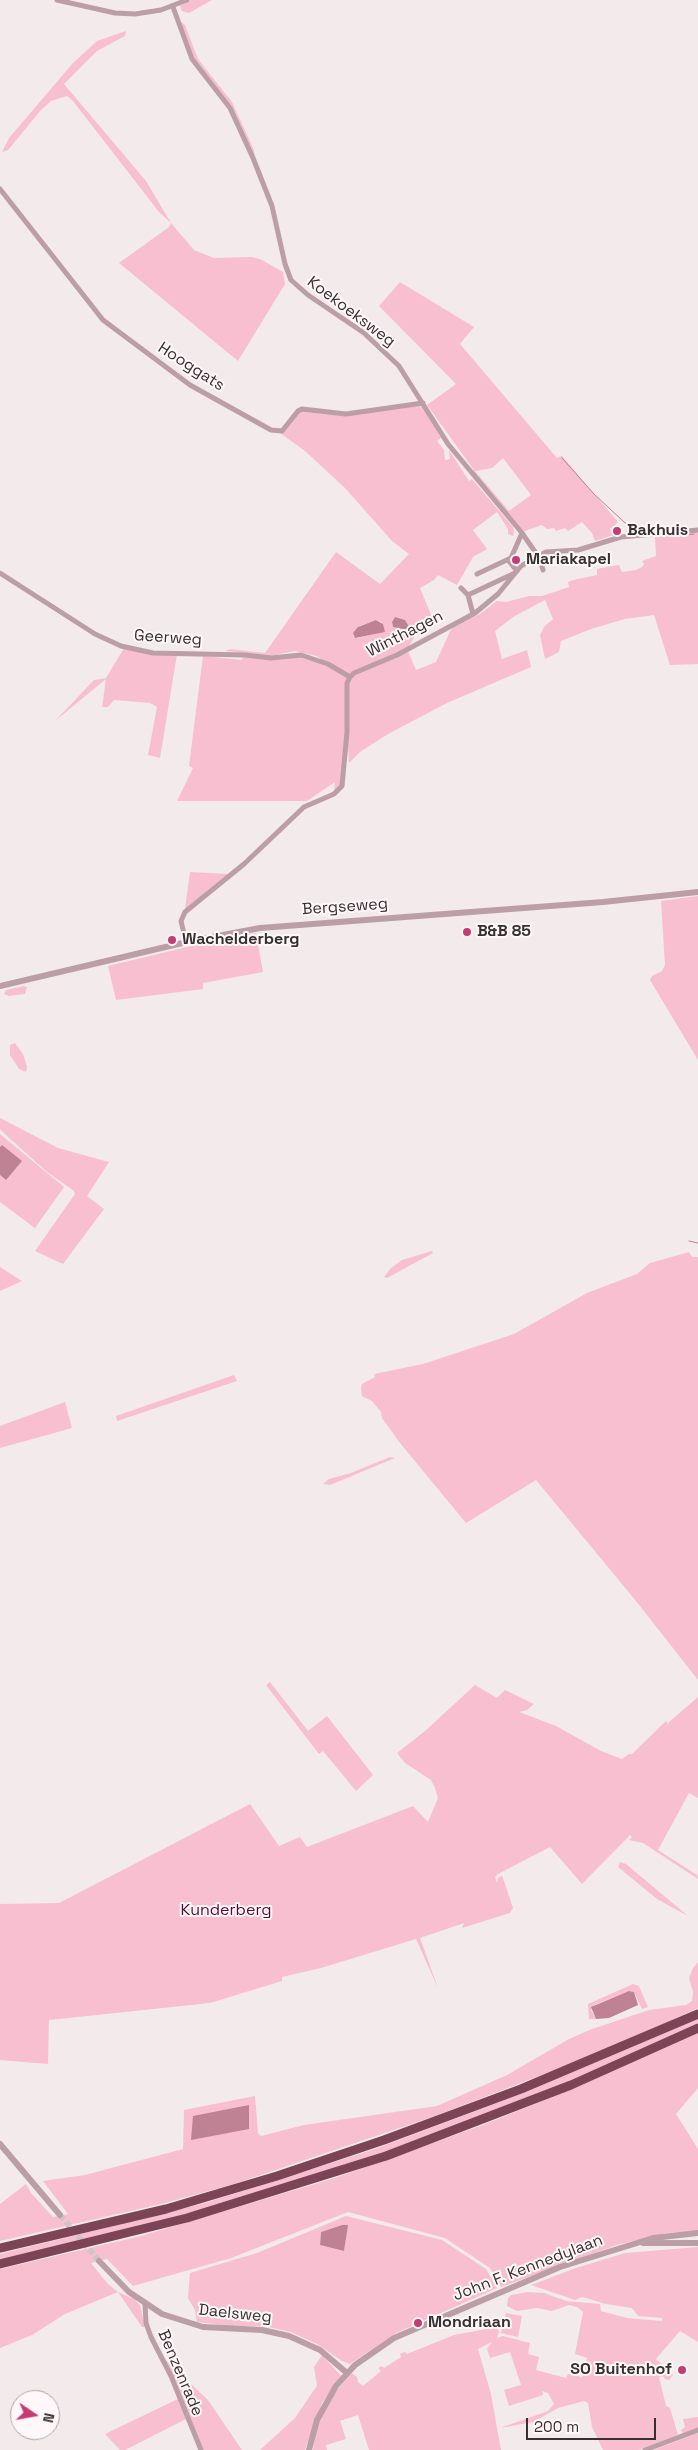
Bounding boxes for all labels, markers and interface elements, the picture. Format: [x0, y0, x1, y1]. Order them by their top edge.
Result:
street label: Koekoeksweg [303, 273, 399, 351]
street label: Hooggats [154, 338, 228, 396]
place label: Bakhuis [627, 521, 688, 541]
marker: Bakhuis [611, 525, 623, 537]
place label: Mariakapel [526, 550, 611, 570]
marker: Mariakapel [510, 554, 522, 566]
street label: Winthagen [364, 607, 446, 661]
street label: Geerweg [133, 626, 203, 650]
street label: Bergseweg [301, 894, 389, 920]
place label: B&B 85 [477, 922, 531, 942]
marker: B&B 85 [461, 926, 473, 938]
place label: Wachelderberg [182, 930, 300, 950]
marker: Wachelderberg [166, 934, 178, 946]
park label: Kunderberg [181, 1901, 271, 1921]
street label: John F. Kennedylaan [451, 2231, 605, 2305]
street label: Daelsweg [197, 2301, 273, 2327]
place label: Mondriaan [428, 2313, 511, 2333]
marker: Mondriaan [412, 2317, 424, 2329]
street label: Benzenrade [153, 2327, 207, 2419]
place label: SO Buitenhof [570, 2360, 672, 2380]
marker: SO Buitenhof [676, 2364, 688, 2376]
north arrow [10, 2390, 60, 2440]
scale bar [528, 2408, 658, 2440]
text: N [39, 2411, 58, 2424]
text: 200 m [534, 2417, 579, 2436]

